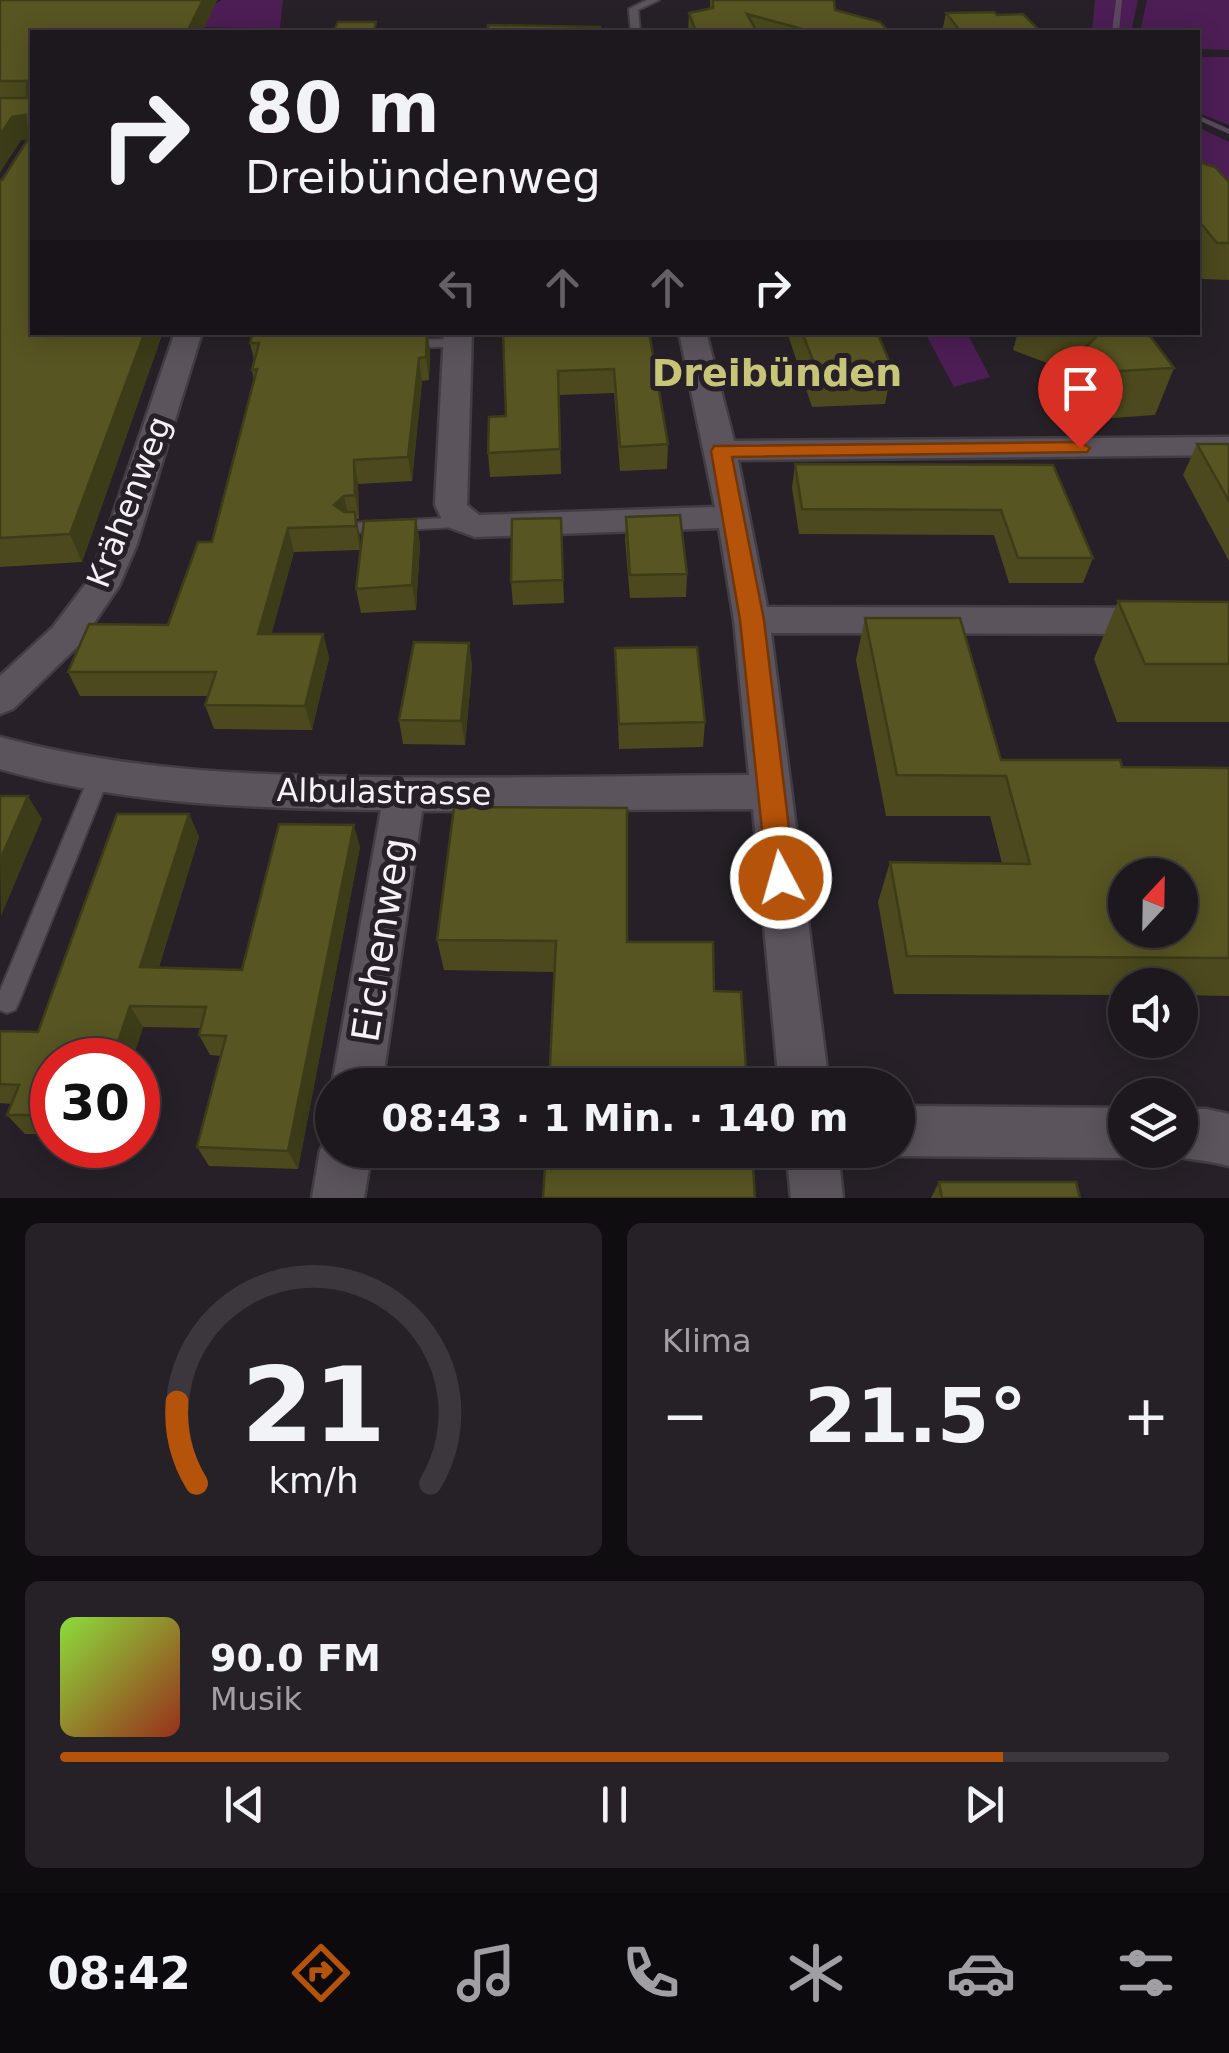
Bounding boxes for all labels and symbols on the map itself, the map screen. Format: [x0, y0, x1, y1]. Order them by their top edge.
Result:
pin [1038, 346, 1123, 449]
district label: Dreibünden [652, 351, 902, 395]
street label: Krähenweg [79, 411, 179, 593]
street label: Albulastrasse [276, 771, 492, 813]
position arrow [729, 826, 833, 930]
street label: Eichenweg [343, 835, 419, 1045]
north arrow [1108, 858, 1198, 948]
speed limit sign: 30 [30, 1038, 160, 1168]

